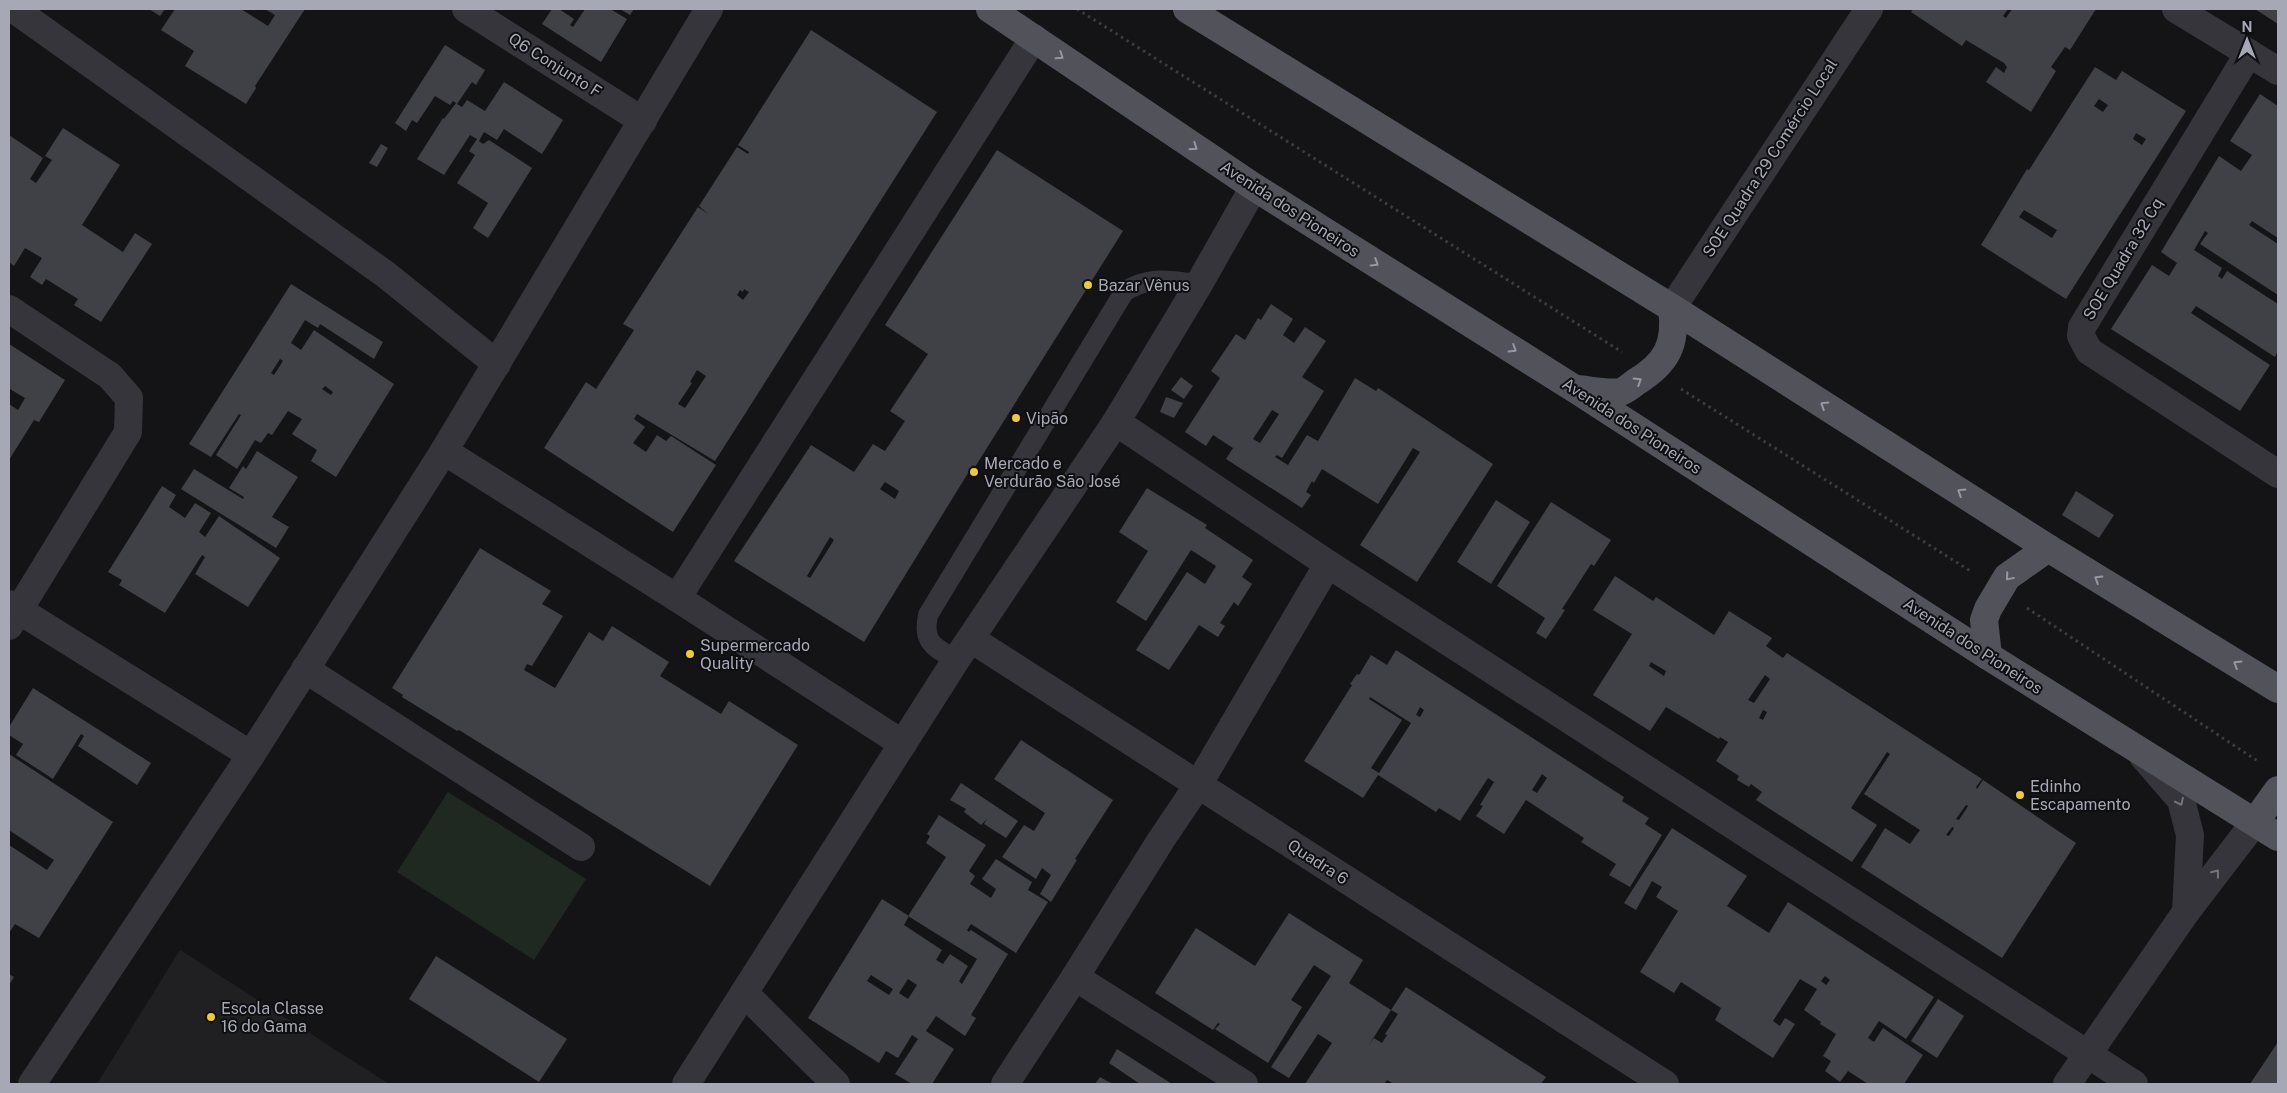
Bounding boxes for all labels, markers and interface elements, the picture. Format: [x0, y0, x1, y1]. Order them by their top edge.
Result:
north arrow [2222, 15, 2272, 65]
text: N [2242, 19, 2252, 35]
street label: Q6 Conjunto F [505, 29, 605, 101]
one-way arrow [1054, 50, 1064, 59]
street label: SOE Quadra 29 Comércio Local [1699, 55, 1841, 261]
one-way arrow [1189, 141, 1198, 150]
street label: Avenida dos Pioneiros [1217, 157, 1363, 261]
street label: SOE Quadra 32 Cq [2079, 195, 2167, 323]
one-way arrow [1370, 257, 1379, 266]
place label: Bazar Vênus [1098, 276, 1190, 295]
marker: Bazar Vênus [1082, 279, 1094, 291]
one-way arrow [1507, 343, 1516, 353]
street label: Avenida dos Pioneiros [1559, 374, 1705, 478]
one-way arrow [1633, 377, 1642, 387]
one-way arrow [1820, 402, 1829, 411]
place label: Vipão [1026, 409, 1068, 428]
marker: Vipão [1010, 412, 1022, 424]
place label: Mercado e Verdurão São José [984, 454, 1121, 491]
marker: Mercado e Verdurão São José [968, 466, 980, 478]
one-way arrow [1957, 489, 1966, 499]
one-way arrow [2006, 571, 2015, 580]
one-way arrow [2095, 575, 2104, 585]
street label: Avenida dos Pioneiros [1900, 594, 2046, 698]
place label: Supermercado Quality [700, 636, 810, 673]
marker: Supermercado Quality [684, 648, 696, 660]
one-way arrow [2233, 660, 2242, 670]
place label: Edinho Escapamento [2030, 777, 2130, 814]
marker: Edinho Escapamento [2014, 789, 2026, 801]
one-way arrow [2173, 797, 2183, 806]
street label: Quadra 6 [1284, 835, 1352, 889]
one-way arrow [2210, 869, 2219, 879]
place label: Escola Classe 16 do Gama [221, 999, 324, 1036]
marker: Escola Classe 16 do Gama [205, 1011, 217, 1023]

